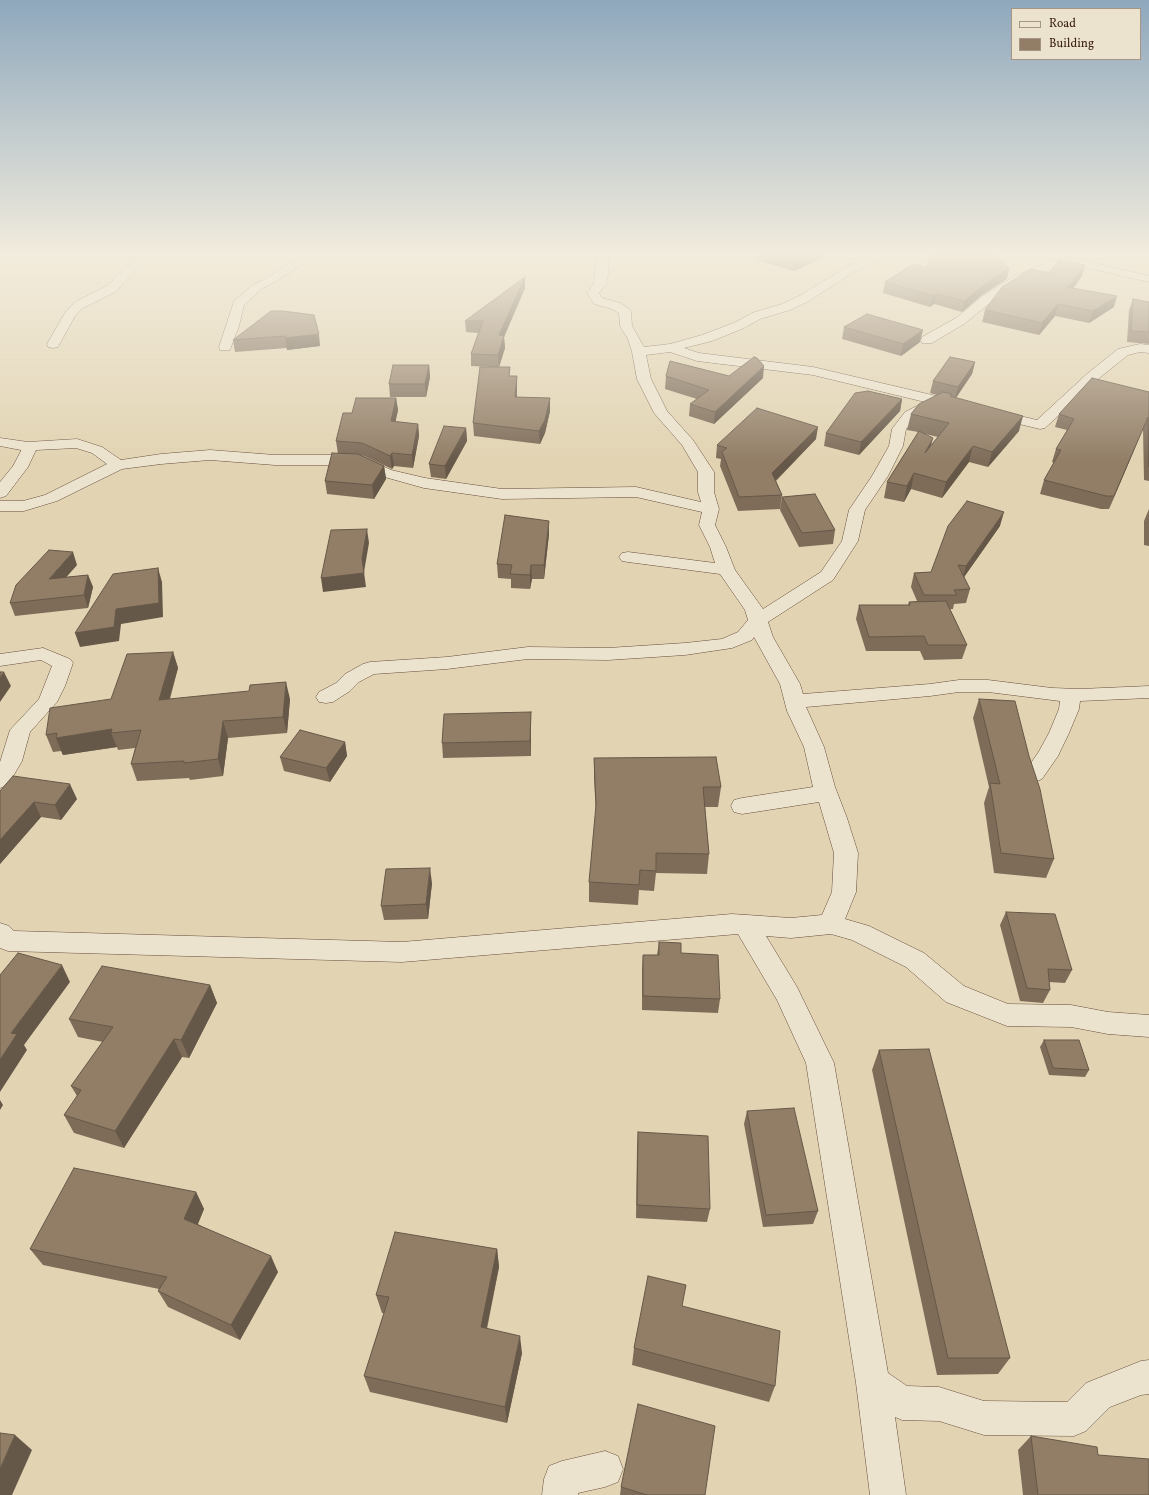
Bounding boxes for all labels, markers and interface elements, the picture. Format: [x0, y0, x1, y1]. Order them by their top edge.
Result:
legend [1011, 8, 1141, 60]
text: Road [1049, 16, 1076, 32]
text: Building [1049, 36, 1094, 52]

